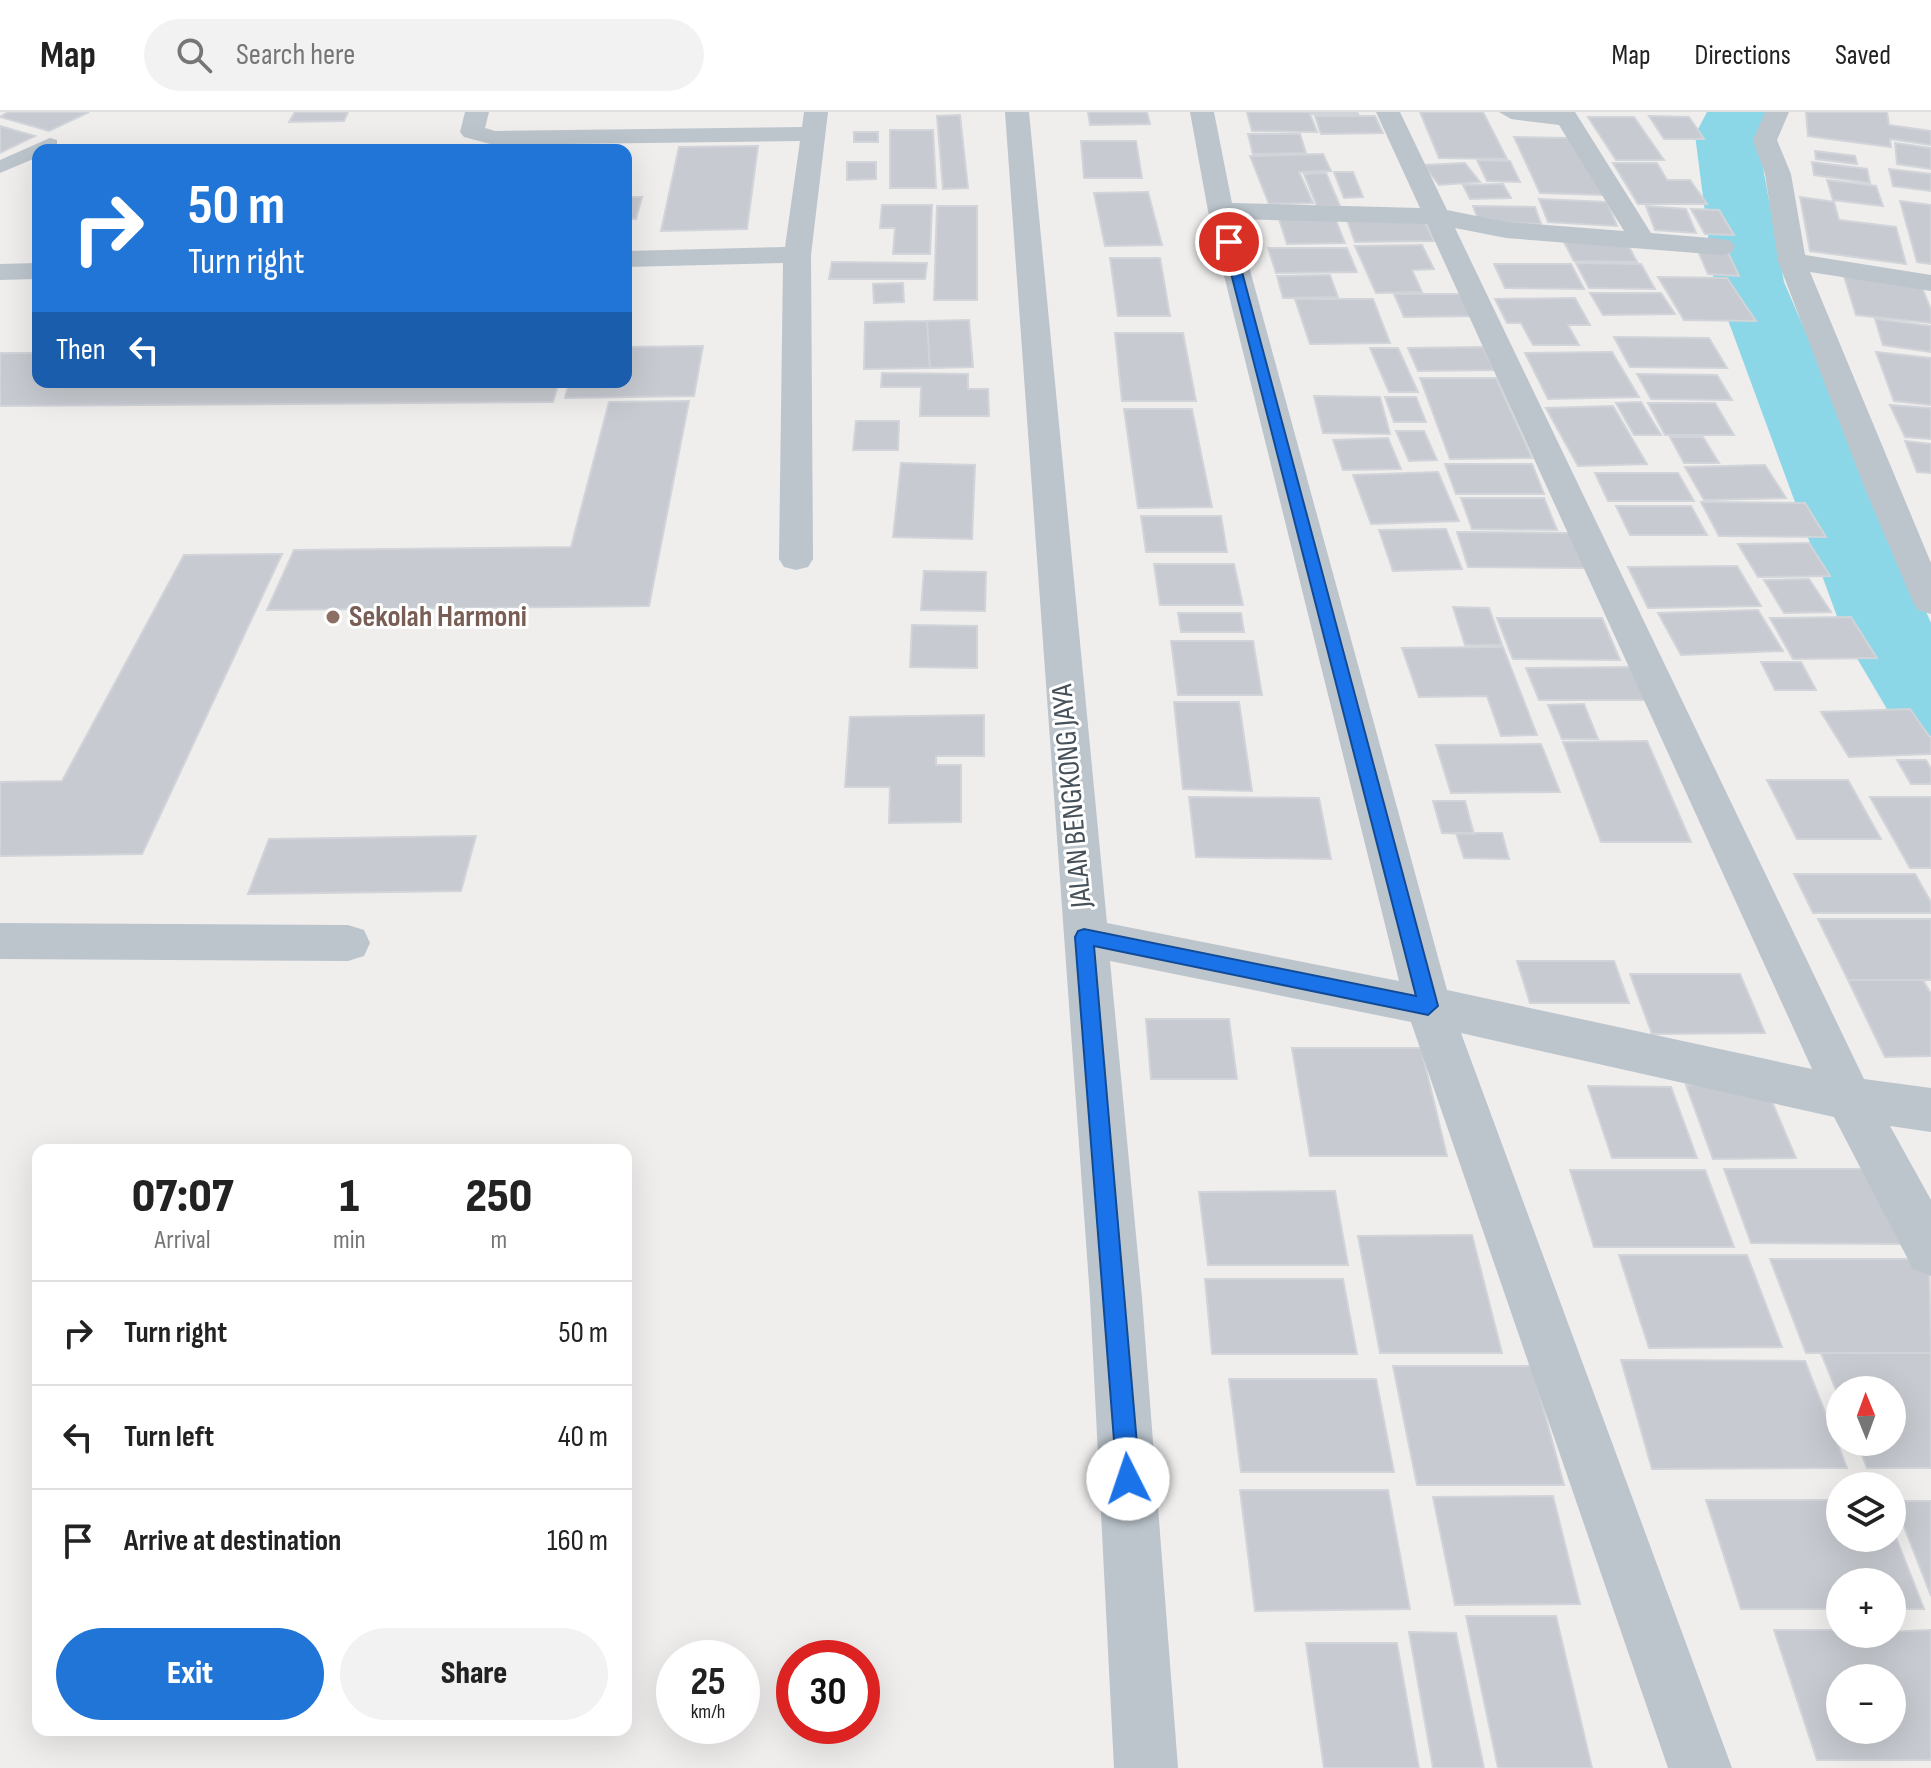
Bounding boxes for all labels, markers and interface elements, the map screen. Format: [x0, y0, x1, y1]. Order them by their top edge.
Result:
search box [144, 19, 704, 91]
text: Map [40, 33, 96, 78]
icon: search [172, 33, 216, 77]
text: Search here [236, 37, 355, 73]
text: Map [1612, 39, 1651, 72]
text: Directions [1695, 39, 1791, 72]
text: Saved [1835, 39, 1891, 72]
text: 50 m [188, 173, 285, 240]
icon: right [56, 176, 160, 280]
pin [1195, 208, 1263, 276]
icon: arrive [1207, 220, 1251, 264]
text: Turn right [188, 241, 305, 284]
icon: left [122, 328, 166, 372]
text: Then [56, 332, 106, 368]
place label: Sekolah Harmoni [349, 599, 527, 635]
marker: Sekolah Harmoni [324, 608, 342, 626]
street label: JALAN BENGKONG JAYA [1044, 683, 1100, 910]
text: 07:07 [132, 1168, 233, 1225]
text: 1 [340, 1168, 359, 1225]
text: 250 [465, 1168, 532, 1225]
text: Arrival [155, 1225, 211, 1256]
text: min [333, 1225, 366, 1256]
text: m [491, 1225, 507, 1256]
icon: right [56, 1311, 100, 1355]
text: Turn right [124, 1315, 227, 1351]
text: 50 m [559, 1315, 608, 1351]
north arrow [1826, 1376, 1906, 1456]
map controls [1826, 1376, 1906, 1744]
icon: left [56, 1415, 100, 1459]
text: Turn left [124, 1419, 214, 1455]
text: 40 m [558, 1419, 608, 1455]
position arrow [1086, 1437, 1170, 1521]
button: layers [1826, 1472, 1906, 1552]
icon: arrive [56, 1519, 100, 1563]
text: Arrive at destination [124, 1523, 341, 1559]
text: 160 m [547, 1523, 608, 1559]
button: + [1826, 1568, 1906, 1648]
button: Exit [56, 1628, 324, 1720]
button: Share [340, 1628, 608, 1720]
speed limit sign: 30 [776, 1640, 880, 1744]
text: 25 [690, 1658, 726, 1706]
button: − [1826, 1664, 1906, 1744]
text: km/h [691, 1700, 725, 1724]

